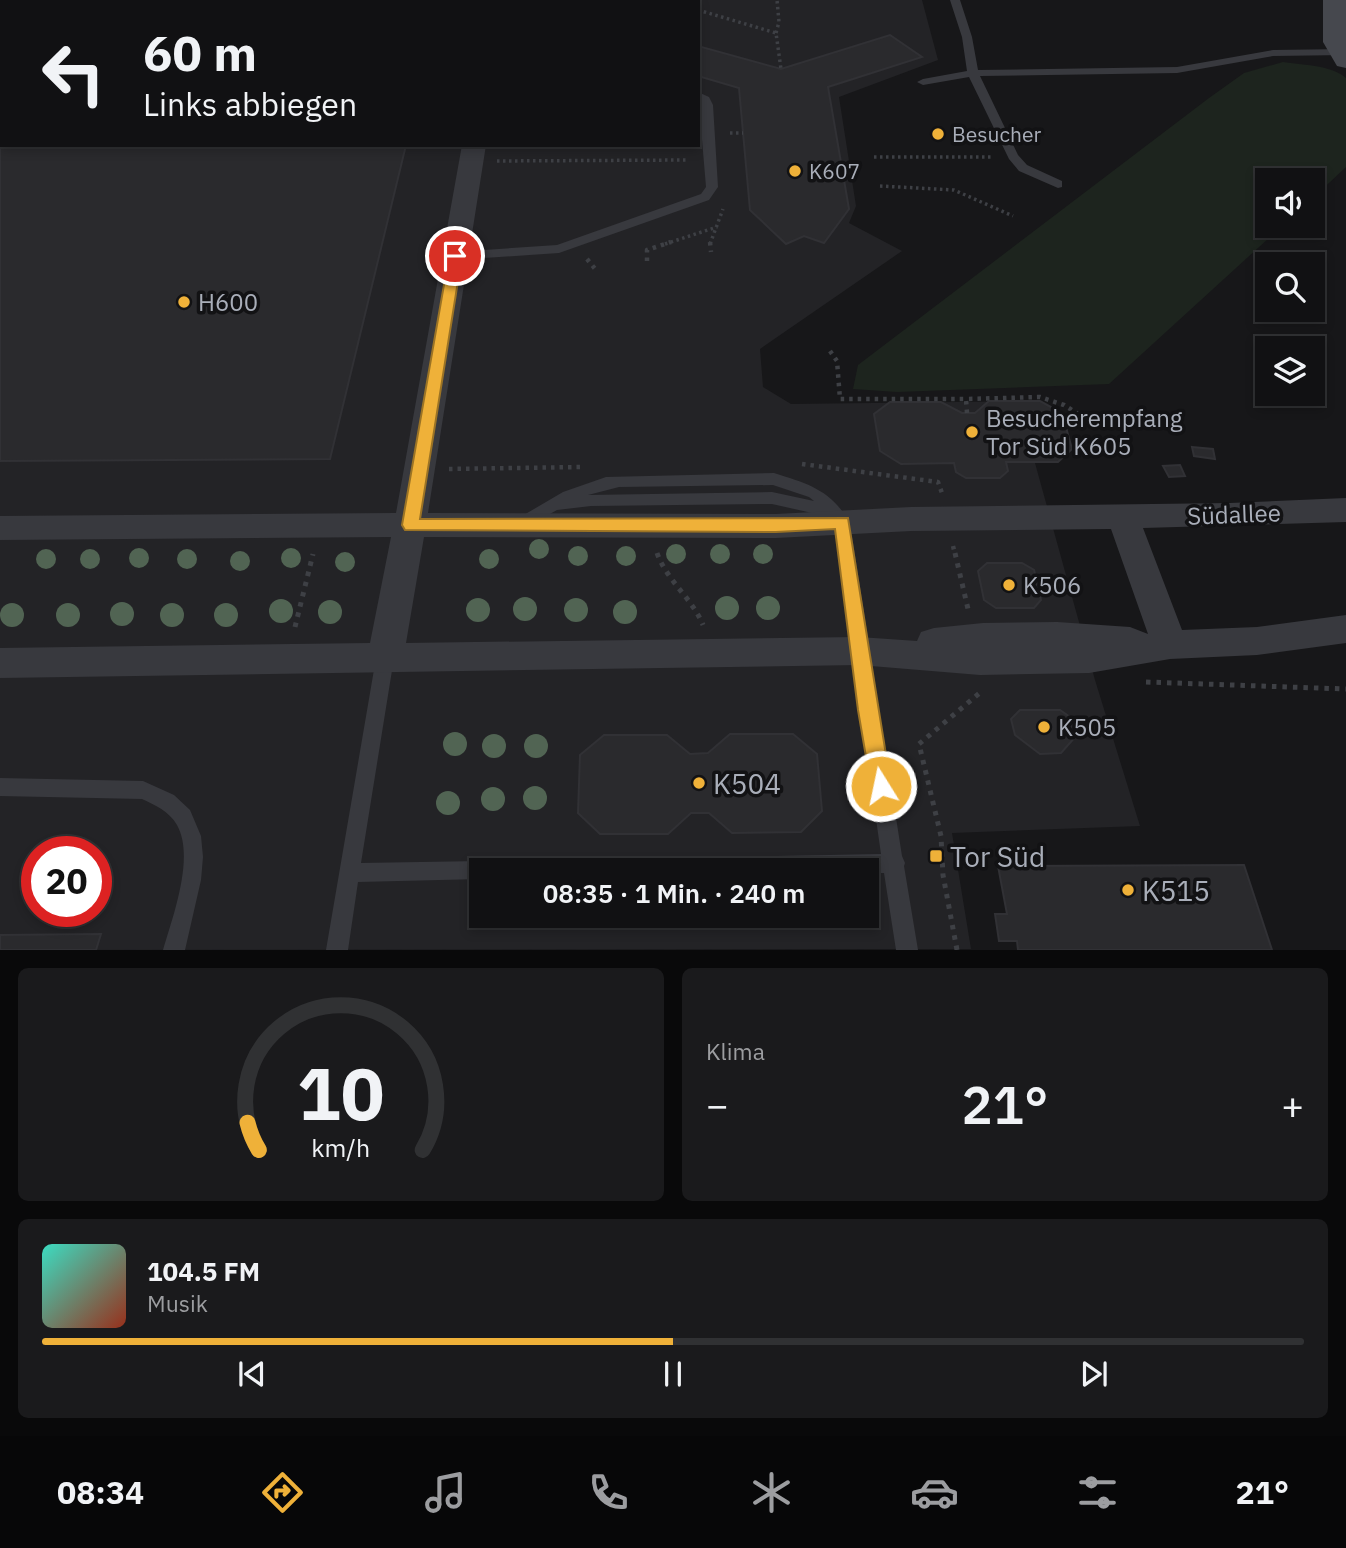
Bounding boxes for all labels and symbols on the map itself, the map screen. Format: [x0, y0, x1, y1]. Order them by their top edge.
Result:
place label: Besucher [952, 120, 1041, 148]
marker: Besucher [930, 126, 946, 142]
place label: K607 [809, 157, 860, 185]
marker: K607 [787, 163, 803, 179]
pin [425, 226, 485, 286]
place label: H600 [198, 286, 258, 318]
marker: H600 [176, 294, 192, 310]
place label: Besucherempfang Tor Süd K605 [986, 402, 1183, 462]
marker: Besucherempfang Tor Süd K605 [964, 424, 980, 440]
street label: Südallee [1187, 496, 1281, 532]
place label: K506 [1023, 569, 1081, 601]
marker: K506 [1001, 577, 1017, 593]
place label: K505 [1058, 711, 1116, 743]
marker: K505 [1036, 719, 1052, 735]
position arrow [844, 749, 918, 823]
place label: K504 [713, 765, 781, 802]
marker: K504 [691, 775, 707, 791]
speed limit sign: 20 [21, 836, 112, 927]
place label: Tor Süd [950, 838, 1045, 875]
marker: Tor Süd [928, 848, 944, 864]
place label: K515 [1142, 872, 1210, 909]
marker: K515 [1120, 882, 1136, 898]

